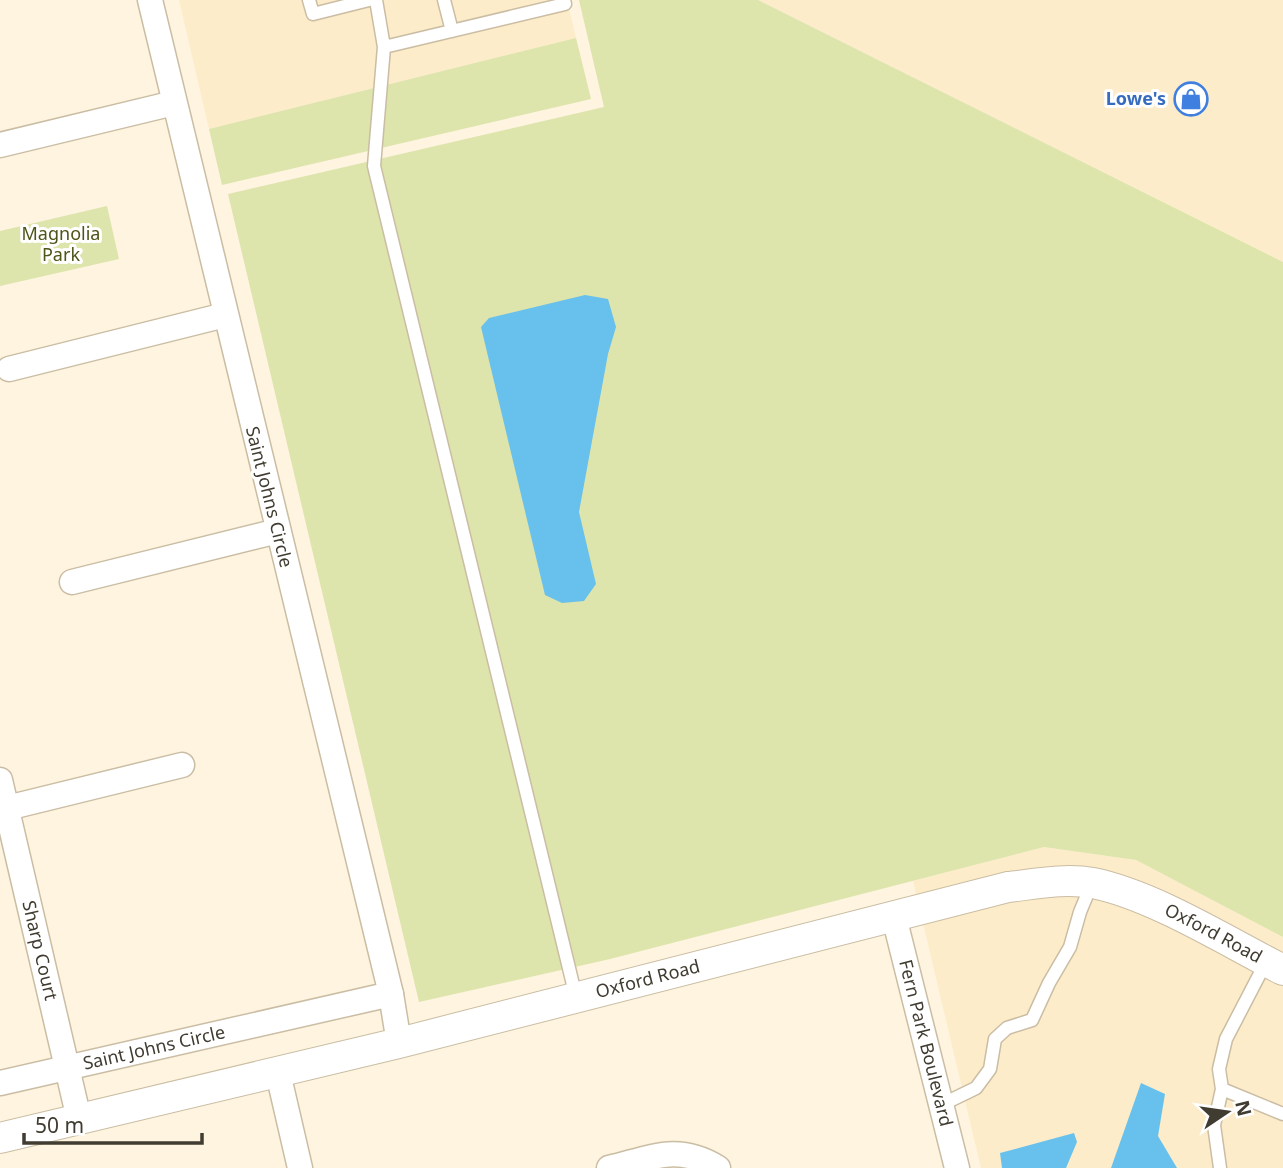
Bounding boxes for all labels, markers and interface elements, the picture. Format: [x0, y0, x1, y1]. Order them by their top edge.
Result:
shop icon: Lowe's [1172, 80, 1210, 118]
place label: Lowe's [1106, 86, 1166, 110]
park label: Magnolia Park [22, 221, 100, 266]
street label: Saint Johns Circle [241, 424, 299, 570]
street label: Oxford Road [1161, 897, 1267, 968]
street label: Sharp Court [17, 898, 64, 1003]
street label: Oxford Road [593, 953, 702, 1003]
street label: Fern Park Boulevard [894, 957, 959, 1129]
street label: Saint Johns Circle [81, 1019, 227, 1075]
north arrow [1192, 1077, 1262, 1147]
text: N [1229, 1098, 1258, 1119]
scale bar [24, 1102, 203, 1146]
text: 50 m [35, 1111, 84, 1139]

